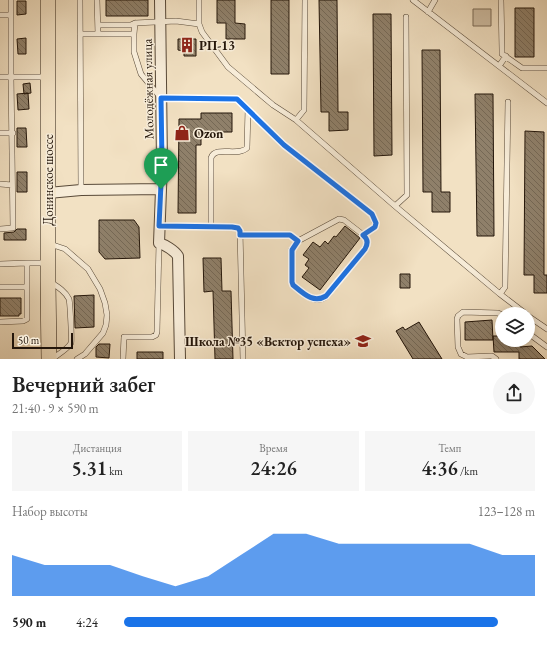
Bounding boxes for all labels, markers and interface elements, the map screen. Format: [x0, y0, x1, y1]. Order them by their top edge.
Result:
building icon: РП-13 [178, 36, 196, 54]
place label: РП-13 [199, 37, 235, 54]
street label: Молодёжная улица [139, 38, 157, 139]
shop icon: Ozon [173, 124, 191, 142]
place label: Ozon [194, 125, 224, 142]
street label: Донинское шоссе [40, 134, 57, 226]
pin [144, 148, 178, 189]
icon: arrive [150, 154, 172, 176]
map controls [495, 307, 535, 347]
button: layers [495, 307, 535, 347]
scale bar [12, 331, 73, 350]
school or university icon: Школа №35 «Вектор успеха» [354, 332, 372, 350]
text: 50 m [18, 333, 39, 347]
place label: Школа №35 «Вектор успеха» [185, 333, 351, 350]
text: Вечерний забег [12, 370, 156, 399]
button: share [493, 372, 535, 414]
text: 21:40 · 9 × 590 m [12, 400, 99, 417]
text: Дистанция [73, 441, 122, 455]
text: Время [259, 441, 288, 455]
text: Темп [438, 441, 461, 455]
text: 5.31 [71, 455, 107, 481]
text: 24:26 [250, 455, 297, 481]
text: 4:36 [422, 455, 458, 481]
text: km [107, 464, 123, 478]
text: /km [458, 464, 478, 478]
text: Набор высоты [12, 503, 88, 520]
text: 123–128 m [478, 503, 535, 520]
text: 590 m [12, 614, 46, 631]
text: 4:24 [76, 614, 98, 631]

